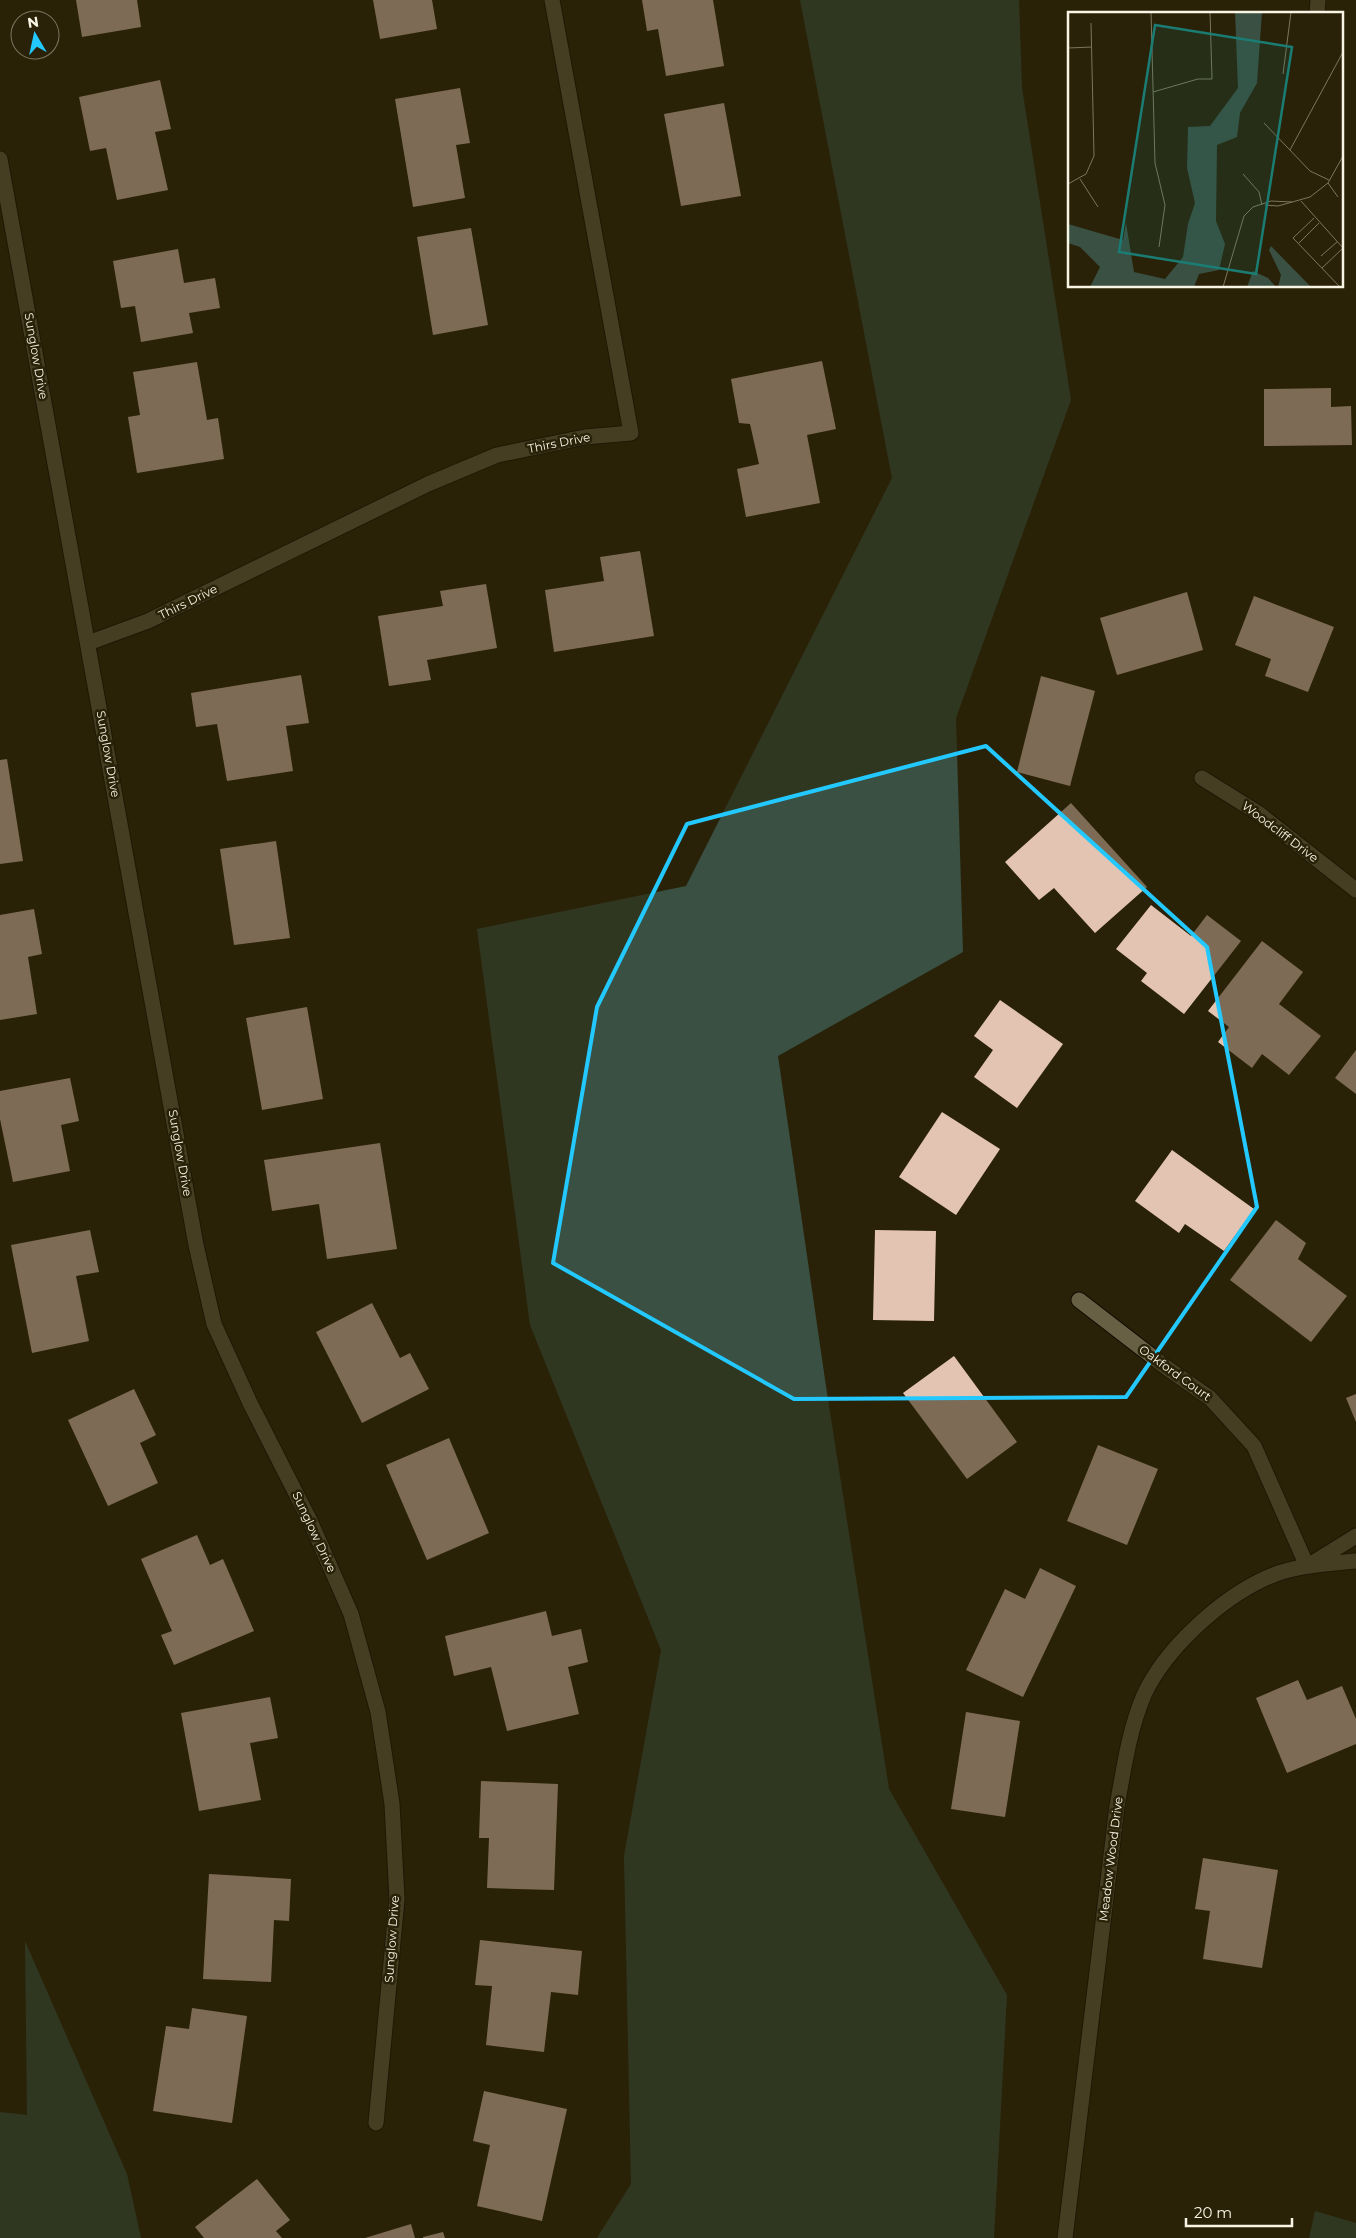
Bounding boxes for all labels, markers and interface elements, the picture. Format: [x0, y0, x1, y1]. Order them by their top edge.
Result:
north arrow [10, 10, 60, 60]
text: N [26, 12, 40, 32]
inset map [1068, 12, 1344, 288]
street label: Sunglow Drive [22, 312, 51, 400]
street label: Thirs Drive [526, 429, 591, 456]
street label: Thirs Drive [156, 581, 220, 622]
street label: Sunglow Drive [94, 710, 123, 798]
street label: Woodcliff Drive [1239, 798, 1321, 865]
street label: Sunglow Drive [166, 1109, 195, 1197]
street label: Oakford Court [1136, 1341, 1214, 1404]
street label: Sunglow Drive [289, 1489, 340, 1575]
street label: Meadow Wood Drive [1095, 1796, 1126, 1922]
street label: Sunglow Drive [381, 1895, 402, 1983]
scale bar [1186, 2196, 1292, 2228]
text: 20 m [1194, 2203, 1232, 2222]

